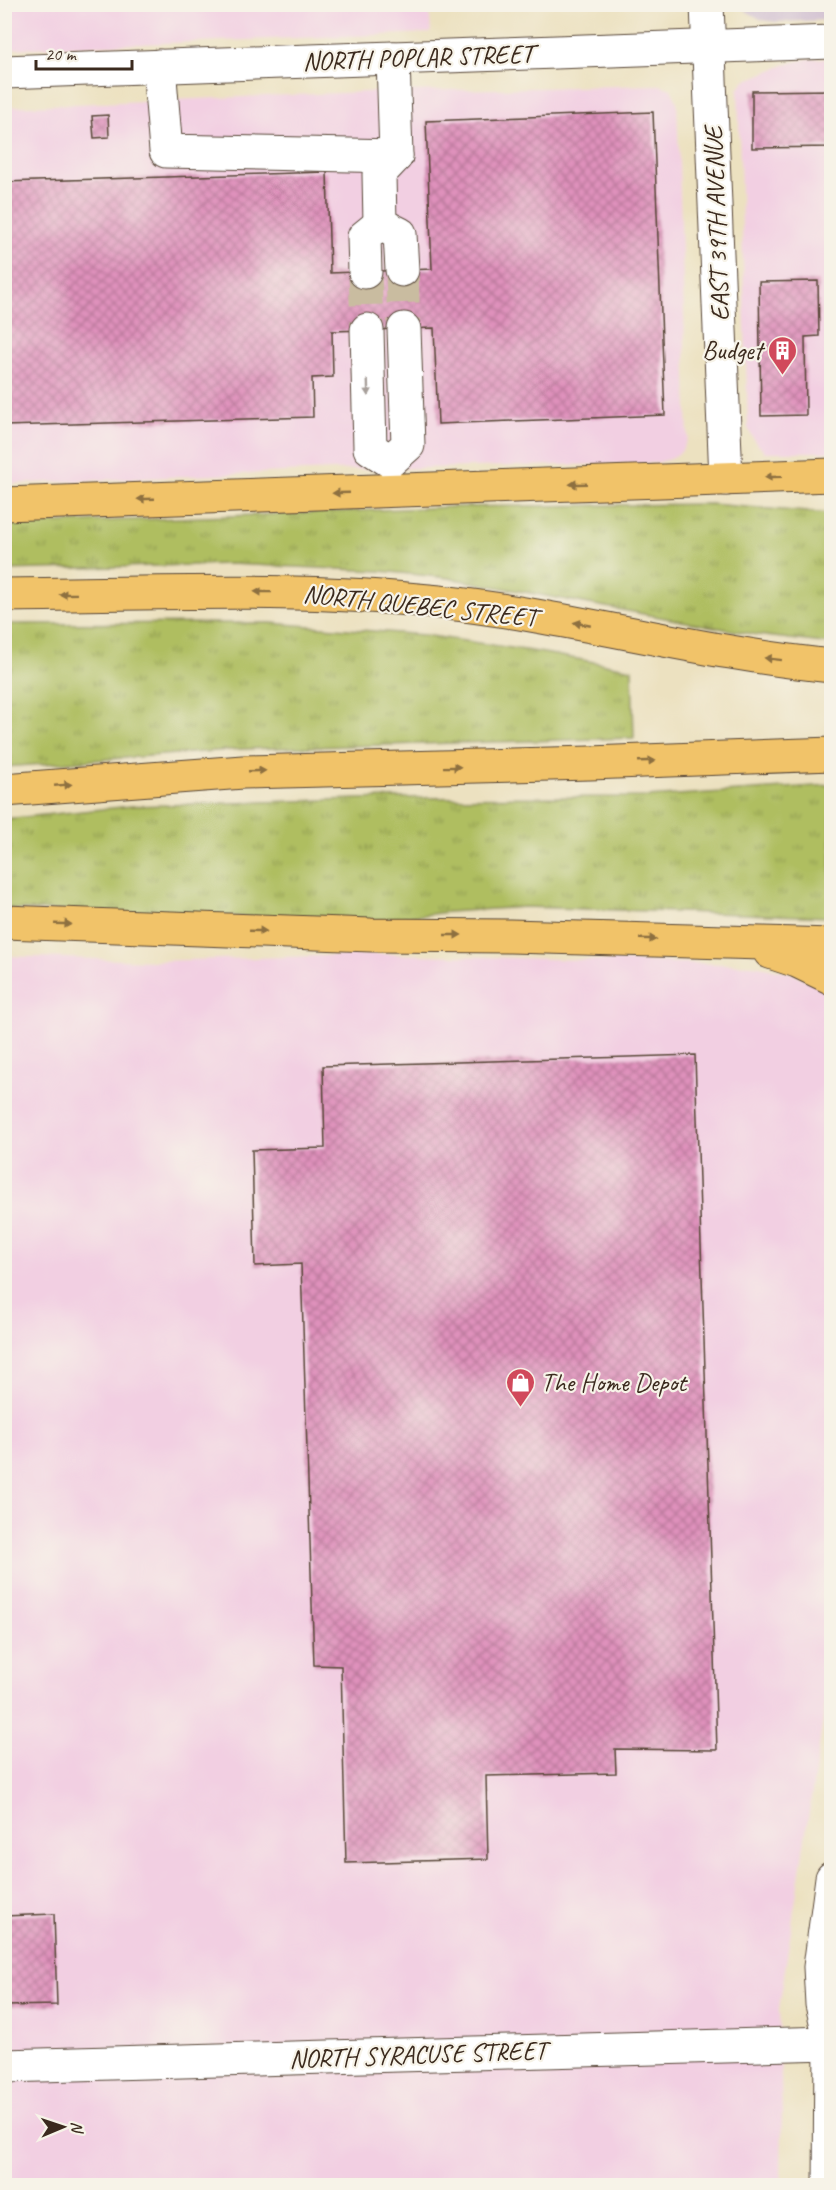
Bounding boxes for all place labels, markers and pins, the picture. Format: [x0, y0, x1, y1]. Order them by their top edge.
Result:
place label: Budget [702, 334, 765, 367]
building icon: Budget [767, 334, 799, 376]
shop icon: The Home Depot [504, 1366, 536, 1408]
place label: The Home Depot [541, 1366, 688, 1399]

